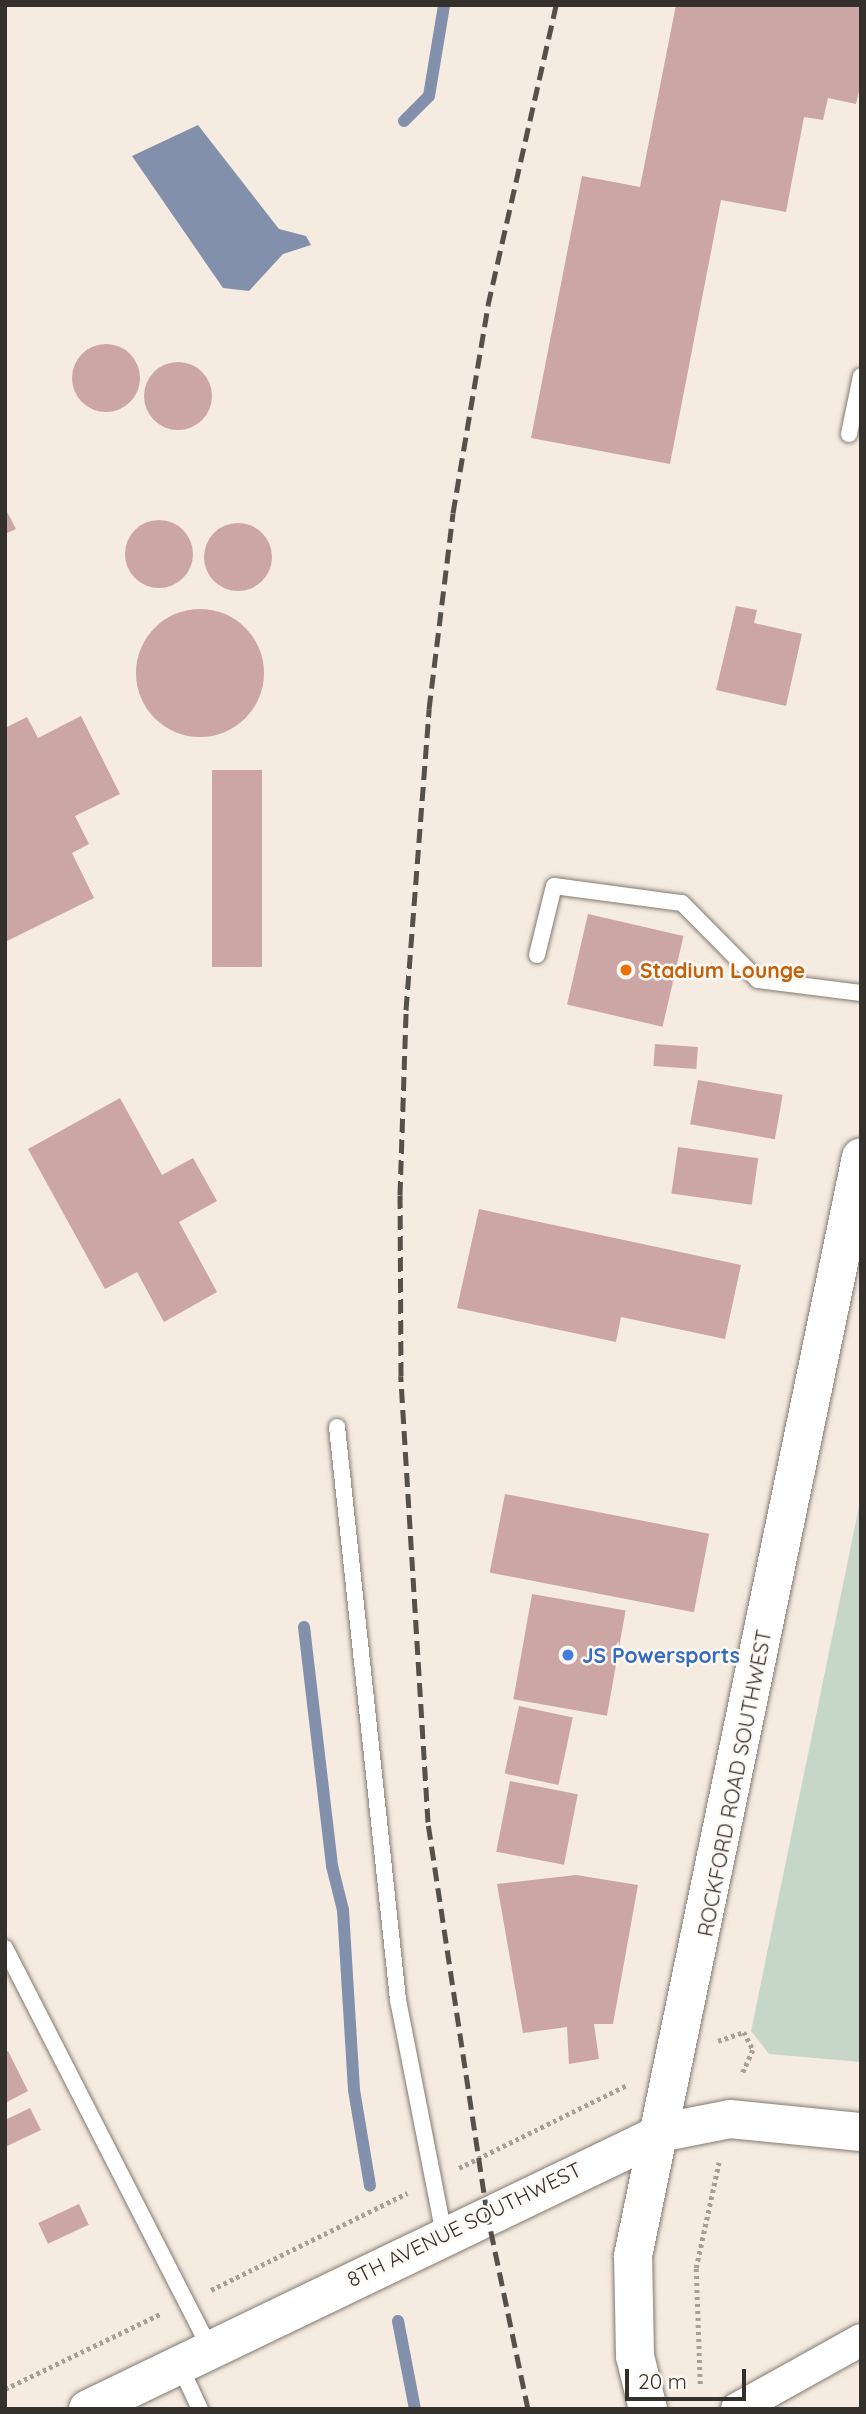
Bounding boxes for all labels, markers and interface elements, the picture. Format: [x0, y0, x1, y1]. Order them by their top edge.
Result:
place label: Stadium Lounge [640, 957, 805, 983]
marker: Stadium Lounge [618, 962, 634, 978]
street label: ROCKFORD ROAD SOUTHWEST [692, 1627, 776, 1939]
place label: JS Powersports [582, 1642, 740, 1668]
marker: JS Powersports [560, 1647, 576, 1663]
street label: 8TH AVENUE SOUTHWEST [343, 2156, 585, 2292]
scale bar [628, 2354, 749, 2398]
text: 20 m [638, 2368, 687, 2394]

